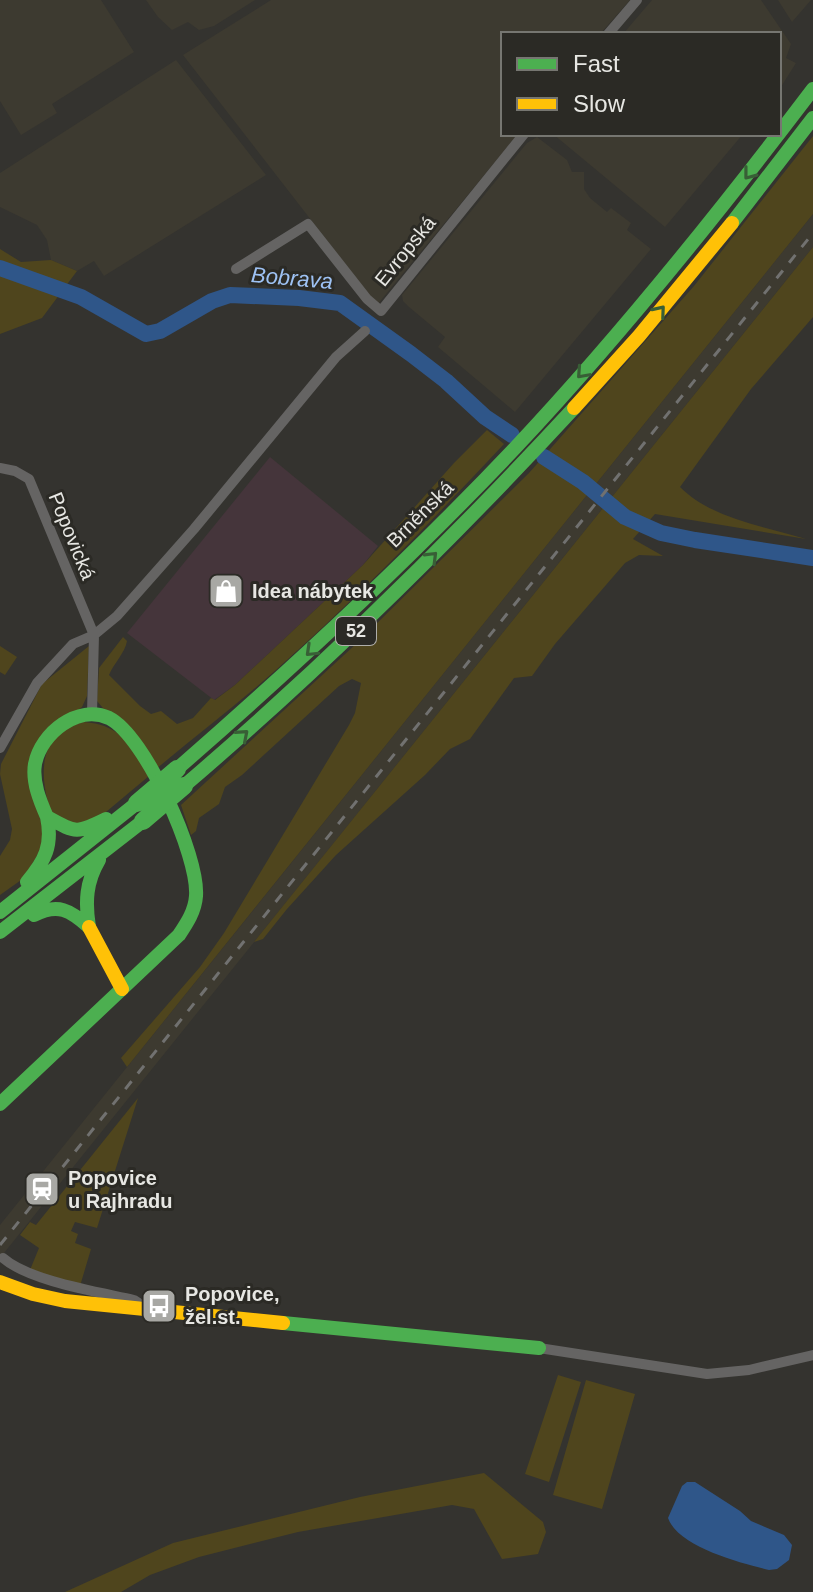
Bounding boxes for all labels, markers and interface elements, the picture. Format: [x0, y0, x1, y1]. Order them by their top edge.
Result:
legend [501, 32, 781, 136]
text: Fast [573, 50, 620, 77]
text: Slow [573, 90, 626, 117]
one-way arrow [744, 165, 759, 179]
street label: Evropská [370, 211, 440, 290]
water label: Bobrava [250, 262, 334, 294]
one-way arrow [650, 306, 665, 321]
one-way arrow [578, 364, 592, 379]
street label: Brněnská [382, 476, 458, 552]
street label: Popovická [45, 489, 100, 584]
one-way arrow [423, 552, 437, 566]
shop icon: Idea nábytek [207, 572, 245, 610]
place label: Idea nábytek [252, 580, 374, 602]
road number: 52 [336, 617, 376, 645]
one-way arrow [306, 642, 320, 656]
one-way arrow [233, 730, 248, 745]
place label: Popovice u Rajhradu [68, 1167, 172, 1212]
station icon: Popovice u Rajhradu [23, 1170, 61, 1208]
place label: Popovice, žel.st. [185, 1283, 279, 1328]
bus stop icon: Popovice, žel.st. [140, 1287, 178, 1325]

